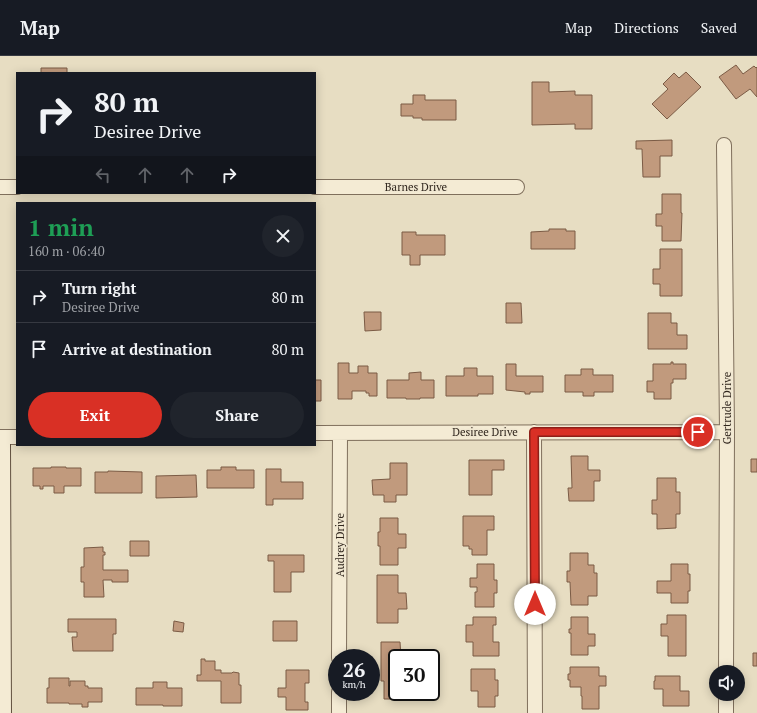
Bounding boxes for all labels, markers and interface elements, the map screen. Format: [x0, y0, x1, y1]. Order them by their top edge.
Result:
text: Map [20, 15, 60, 40]
text: Map [565, 18, 592, 37]
text: Directions [614, 18, 679, 37]
text: Saved [701, 18, 737, 37]
text: 80 m [94, 83, 159, 120]
icon: right [28, 88, 80, 140]
text: Desiree Drive [94, 119, 201, 143]
icon: left [92, 164, 114, 186]
icon: ahead [134, 164, 156, 186]
icon: ahead [176, 164, 198, 186]
icon: right [218, 164, 240, 186]
street label: Barnes Drive [385, 180, 448, 194]
text: 1 min [28, 211, 94, 243]
button: close [262, 215, 304, 257]
text: 160 m · 06:40 [28, 242, 105, 260]
text: Turn right [62, 278, 137, 298]
icon: right [28, 286, 50, 308]
text: 80 m [271, 287, 304, 307]
text: Desiree Drive [62, 298, 140, 316]
icon: arrive [28, 338, 50, 360]
text: Arrive at destination [62, 339, 212, 359]
text: 80 m [271, 339, 304, 359]
street label: Gertrude Drive [720, 371, 734, 444]
button: Exit [28, 392, 162, 438]
button: Share [170, 392, 304, 438]
pin [681, 415, 715, 449]
icon: arrive [687, 421, 709, 443]
street label: Desiree Drive [452, 425, 518, 439]
street label: Audrey Drive [333, 513, 347, 577]
position arrow [514, 583, 556, 625]
speed limit sign: 30 [388, 649, 440, 701]
text: 26 [343, 656, 365, 683]
map controls [709, 665, 745, 701]
button: sound [709, 665, 745, 701]
text: km/h [342, 678, 366, 691]

